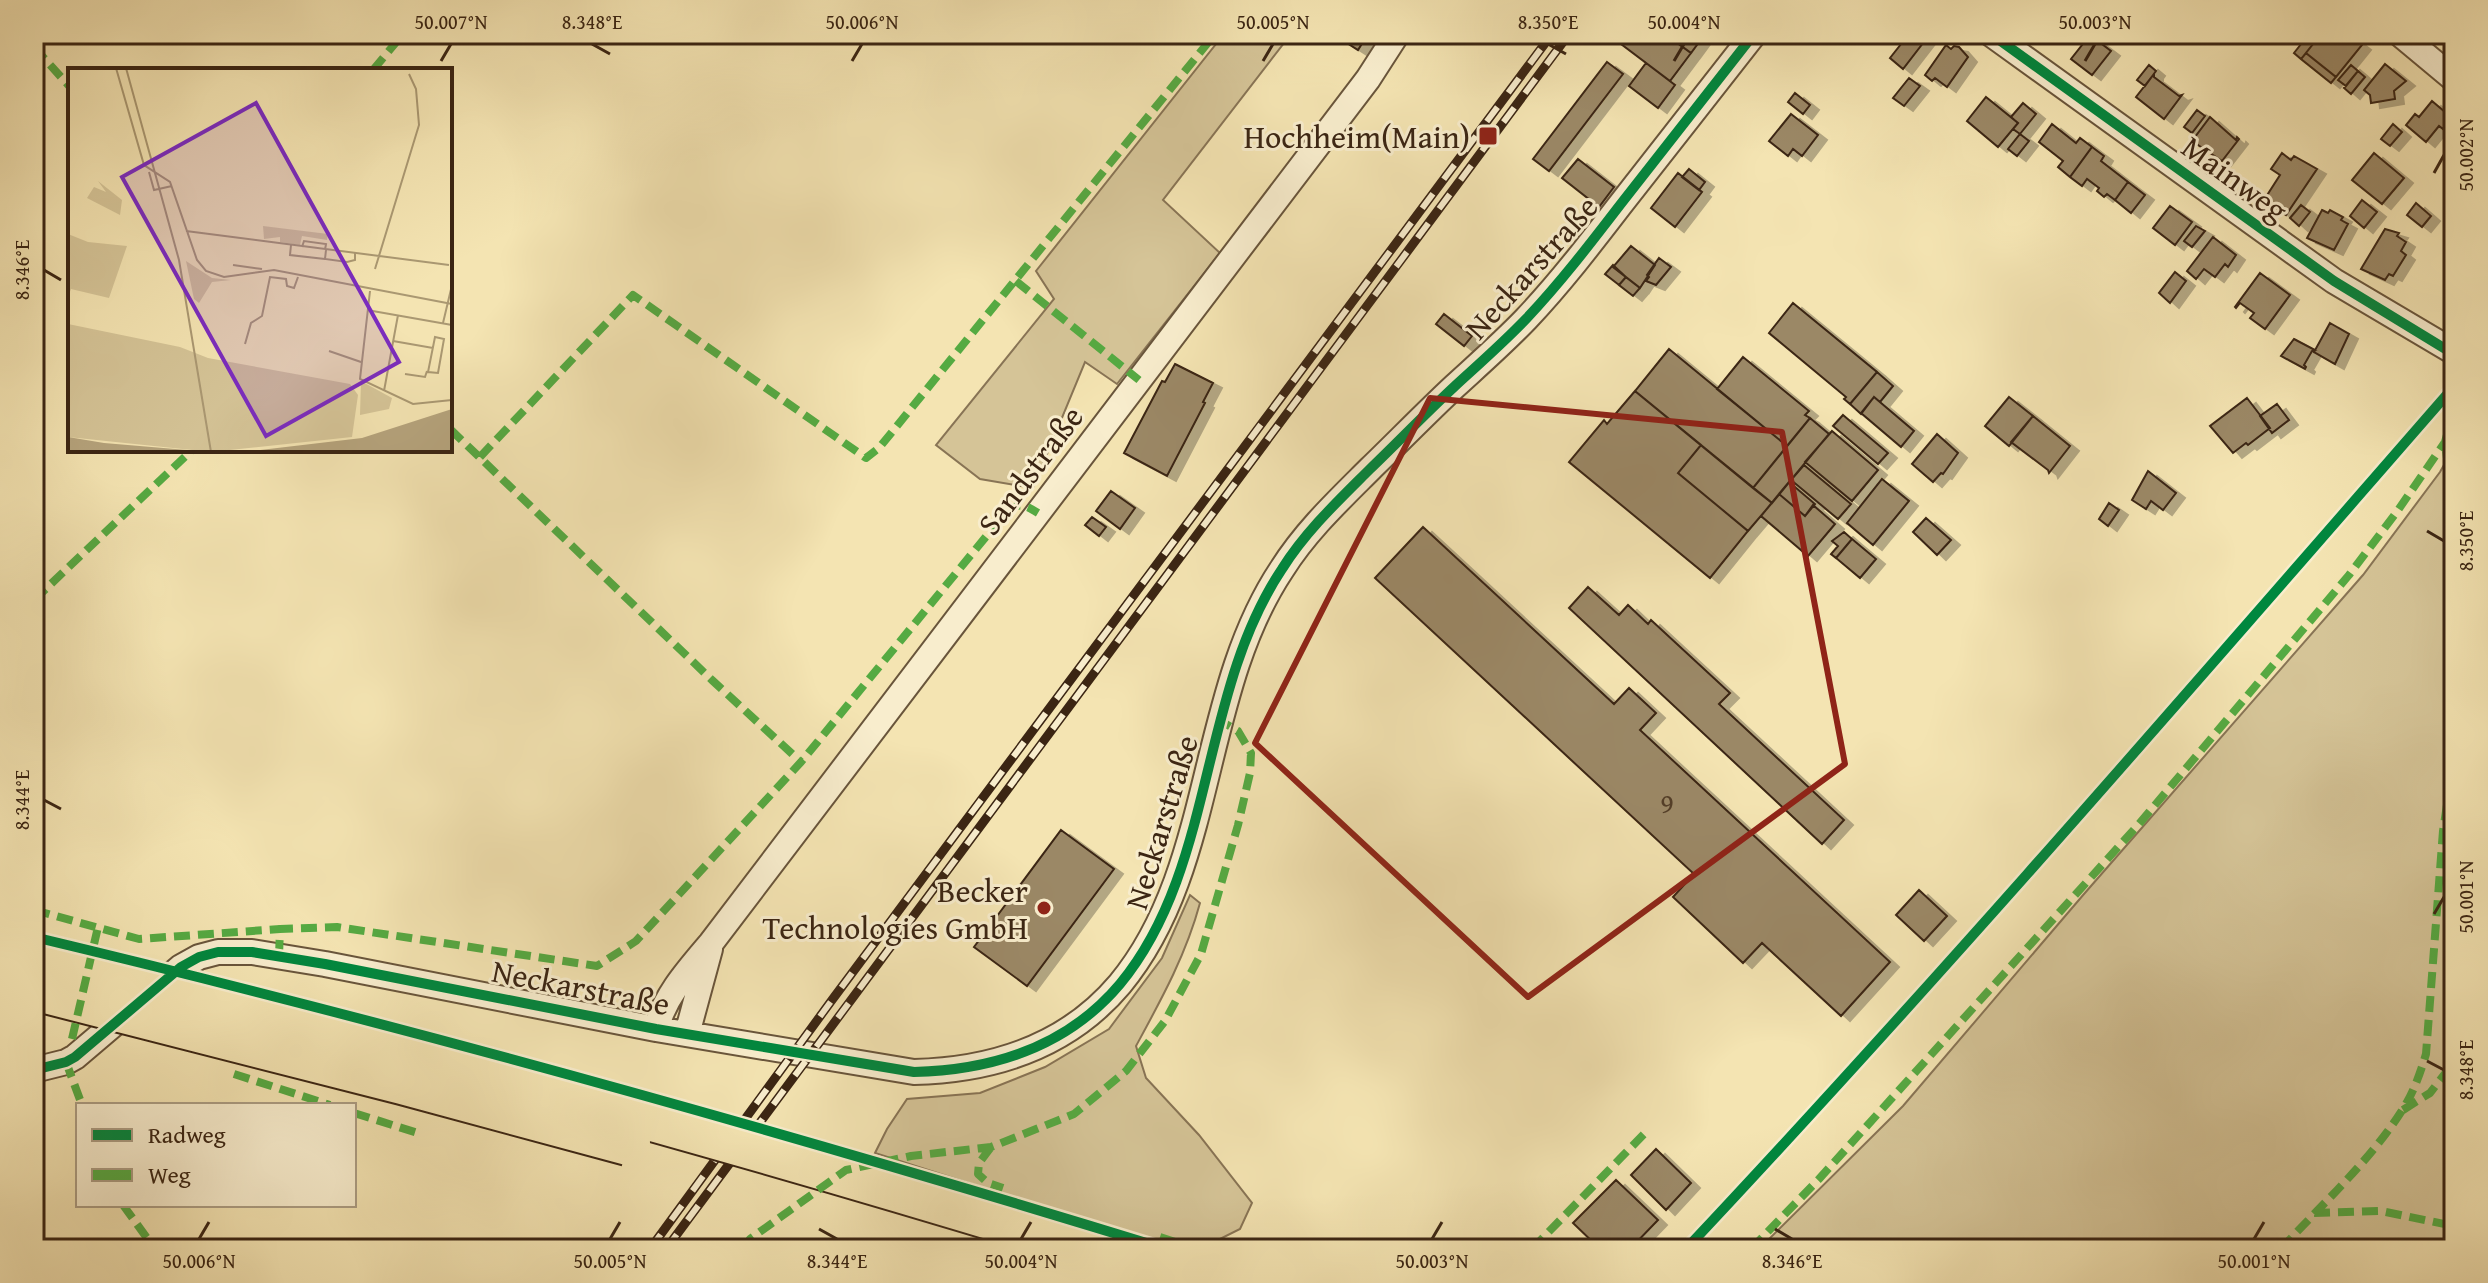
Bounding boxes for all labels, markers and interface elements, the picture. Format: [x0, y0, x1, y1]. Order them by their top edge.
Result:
text: 50.007°N [414, 7, 488, 36]
text: 8.348°E [562, 7, 622, 36]
text: 50.006°N [825, 7, 899, 36]
text: 50.005°N [1236, 7, 1310, 36]
text: 8.350°E [1518, 7, 1578, 36]
text: 50.004°N [1647, 7, 1721, 36]
text: 50.003°N [2058, 7, 2132, 36]
inset map [68, 68, 452, 452]
place label: Hochheim(Main) [1244, 113, 1470, 160]
text: 50.002°N [2451, 118, 2480, 192]
street label: Mainweg [2172, 123, 2298, 233]
marker: Hochheim(Main) [1477, 125, 1499, 147]
street label: Neckarstraße [1453, 184, 1609, 350]
text: 8.346°E [7, 240, 36, 300]
street label: Sandstraße [966, 395, 1094, 545]
text: 8.350°E [2451, 511, 2480, 571]
street label: Neckarstraße [1112, 729, 1210, 915]
text: 8.344°E [7, 770, 36, 830]
house number: 9 [1660, 782, 1674, 823]
text: 50.001°N [2451, 860, 2480, 934]
place label: Becker Technologies GmbH [763, 867, 1028, 951]
marker: Becker Technologies GmbH [1035, 899, 1053, 917]
street label: Neckarstraße [488, 947, 674, 1027]
text: 8.348°E [2451, 1040, 2480, 1100]
legend [76, 1103, 356, 1207]
text: Radweg [148, 1117, 226, 1152]
text: Weg [148, 1157, 191, 1192]
text: 50.006°N [162, 1246, 236, 1275]
text: 50.005°N [573, 1246, 647, 1275]
text: 8.344°E [807, 1246, 867, 1275]
text: 50.004°N [984, 1246, 1058, 1275]
text: 50.003°N [1395, 1246, 1469, 1275]
text: 8.346°E [1762, 1246, 1822, 1275]
text: 50.001°N [2217, 1246, 2291, 1275]

